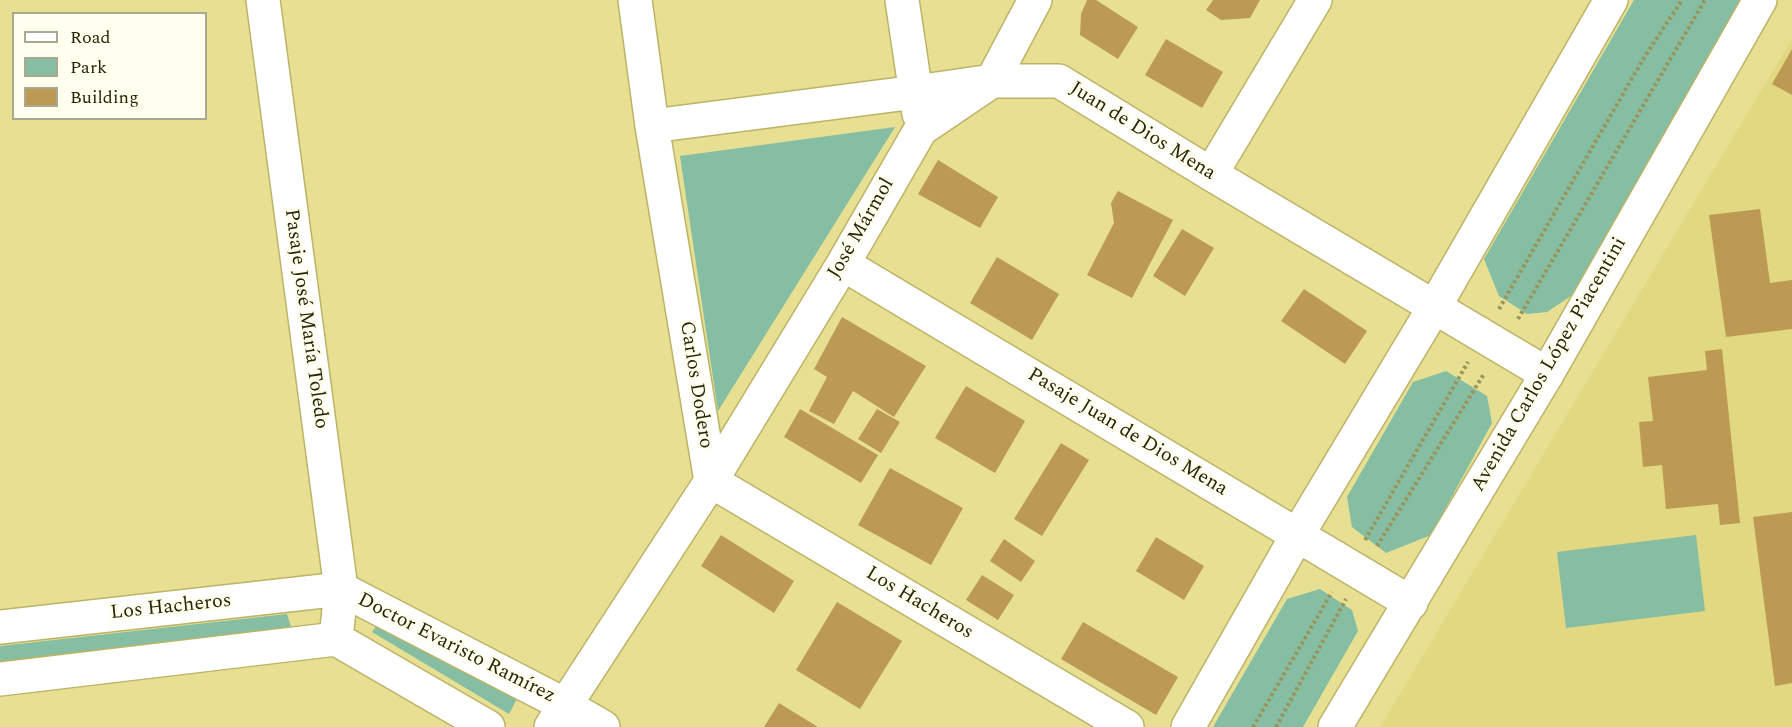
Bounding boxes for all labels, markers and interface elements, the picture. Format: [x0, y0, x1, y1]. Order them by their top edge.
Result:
legend [12, 12, 207, 120]
text: Road [70, 24, 111, 51]
text: Park [70, 54, 107, 81]
street label: Juan de Dios Mena [1065, 77, 1219, 187]
text: Building [70, 84, 139, 111]
street label: José Mármol [824, 174, 900, 284]
street label: Pasaje José María Toledo [278, 208, 332, 430]
street label: Avenida Carlos López Piacentini [1467, 233, 1633, 497]
street label: Carlos Dodero [673, 320, 717, 450]
street label: Pasaje Juan de Dios Mena [1023, 364, 1231, 502]
street label: Los Hacheros [861, 562, 977, 646]
street label: Doctor Evaristo Ramírez [353, 589, 559, 709]
street label: Los Hacheros [109, 590, 233, 626]

